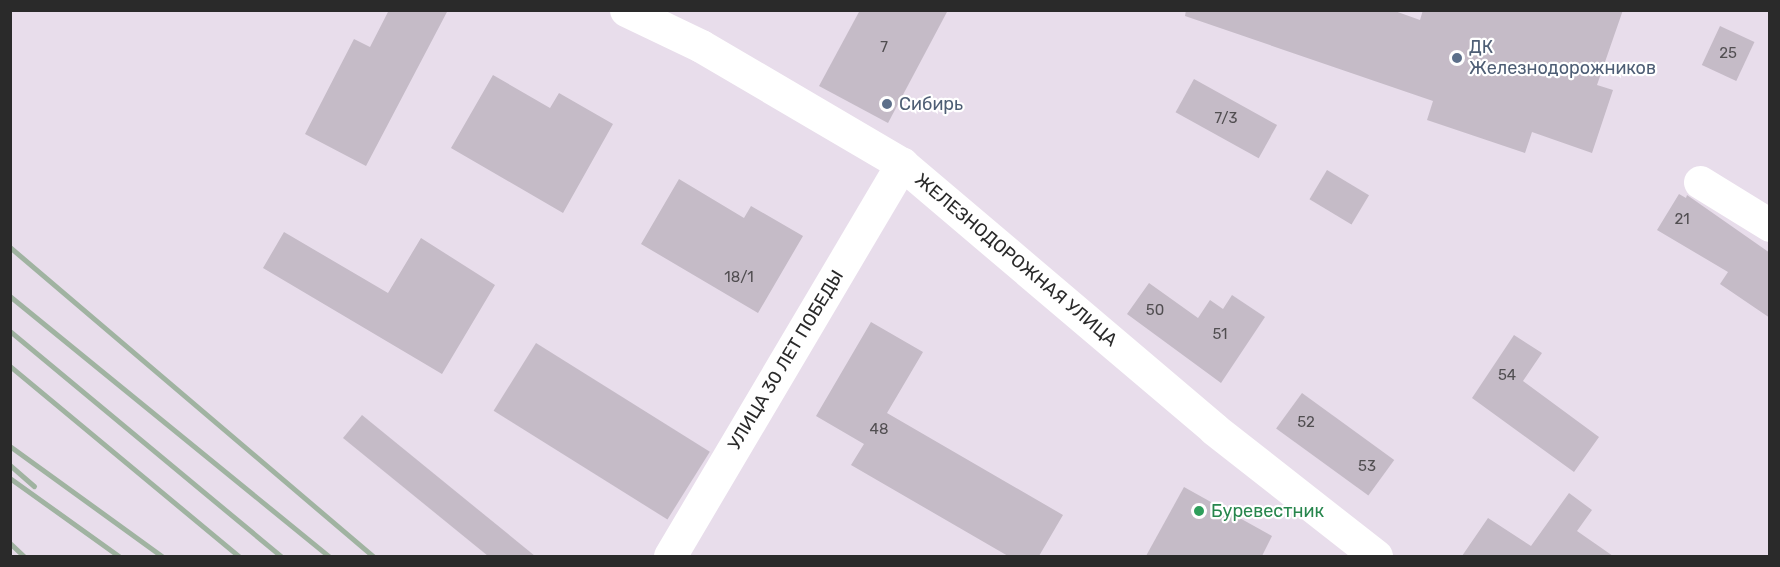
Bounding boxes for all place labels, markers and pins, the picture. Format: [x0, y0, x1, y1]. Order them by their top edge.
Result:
place label: ДК Железнодорожников [1469, 37, 1656, 80]
marker: ДК Железнодорожников [1450, 51, 1464, 65]
place label: Сибирь [899, 93, 963, 115]
marker: Сибирь [880, 97, 894, 111]
place label: Буревестник [1211, 500, 1324, 522]
marker: Буревестник [1192, 504, 1206, 518]

